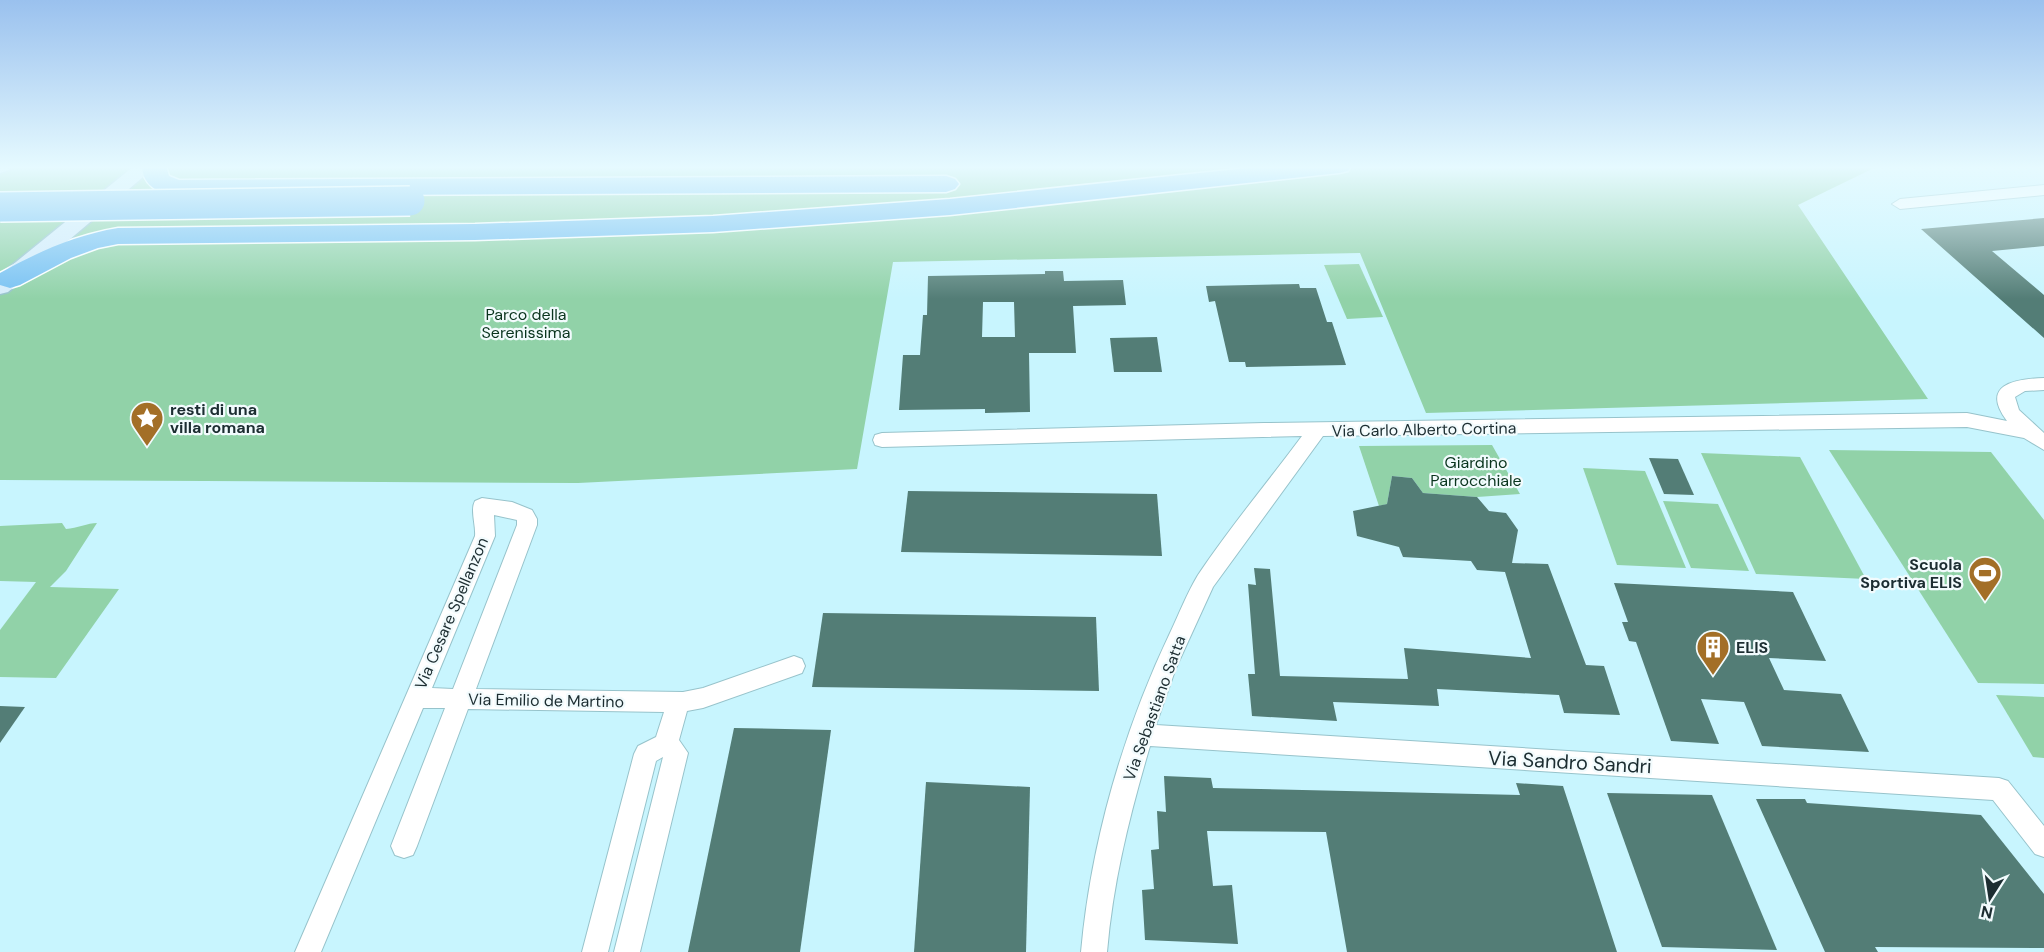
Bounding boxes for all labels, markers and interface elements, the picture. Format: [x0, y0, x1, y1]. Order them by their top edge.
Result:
park label: Parco della Serenissima [482, 304, 570, 343]
place label: resti di una villa romana [170, 399, 265, 438]
place icon: resti di una villa romana [129, 400, 165, 447]
street label: Via Carlo Alberto Cortina [1331, 417, 1517, 442]
park label: Giardino Parrocchiale [1430, 452, 1522, 491]
street label: Via Cesare Spellanzon [410, 534, 493, 692]
place label: Scuola Sportiva ELIS [1860, 554, 1962, 593]
sports icon: Scuola Sportiva ELIS [1967, 555, 2003, 602]
building icon: ELIS [1695, 629, 1731, 676]
street label: Via Sebastiano Satta [1118, 633, 1191, 784]
place label: ELIS [1736, 637, 1768, 658]
street label: Via Emilio de Martino [468, 689, 624, 712]
street label: Via Sandro Sandri [1488, 745, 1652, 779]
north arrow [1960, 868, 2020, 928]
text: N [1979, 901, 1995, 924]

